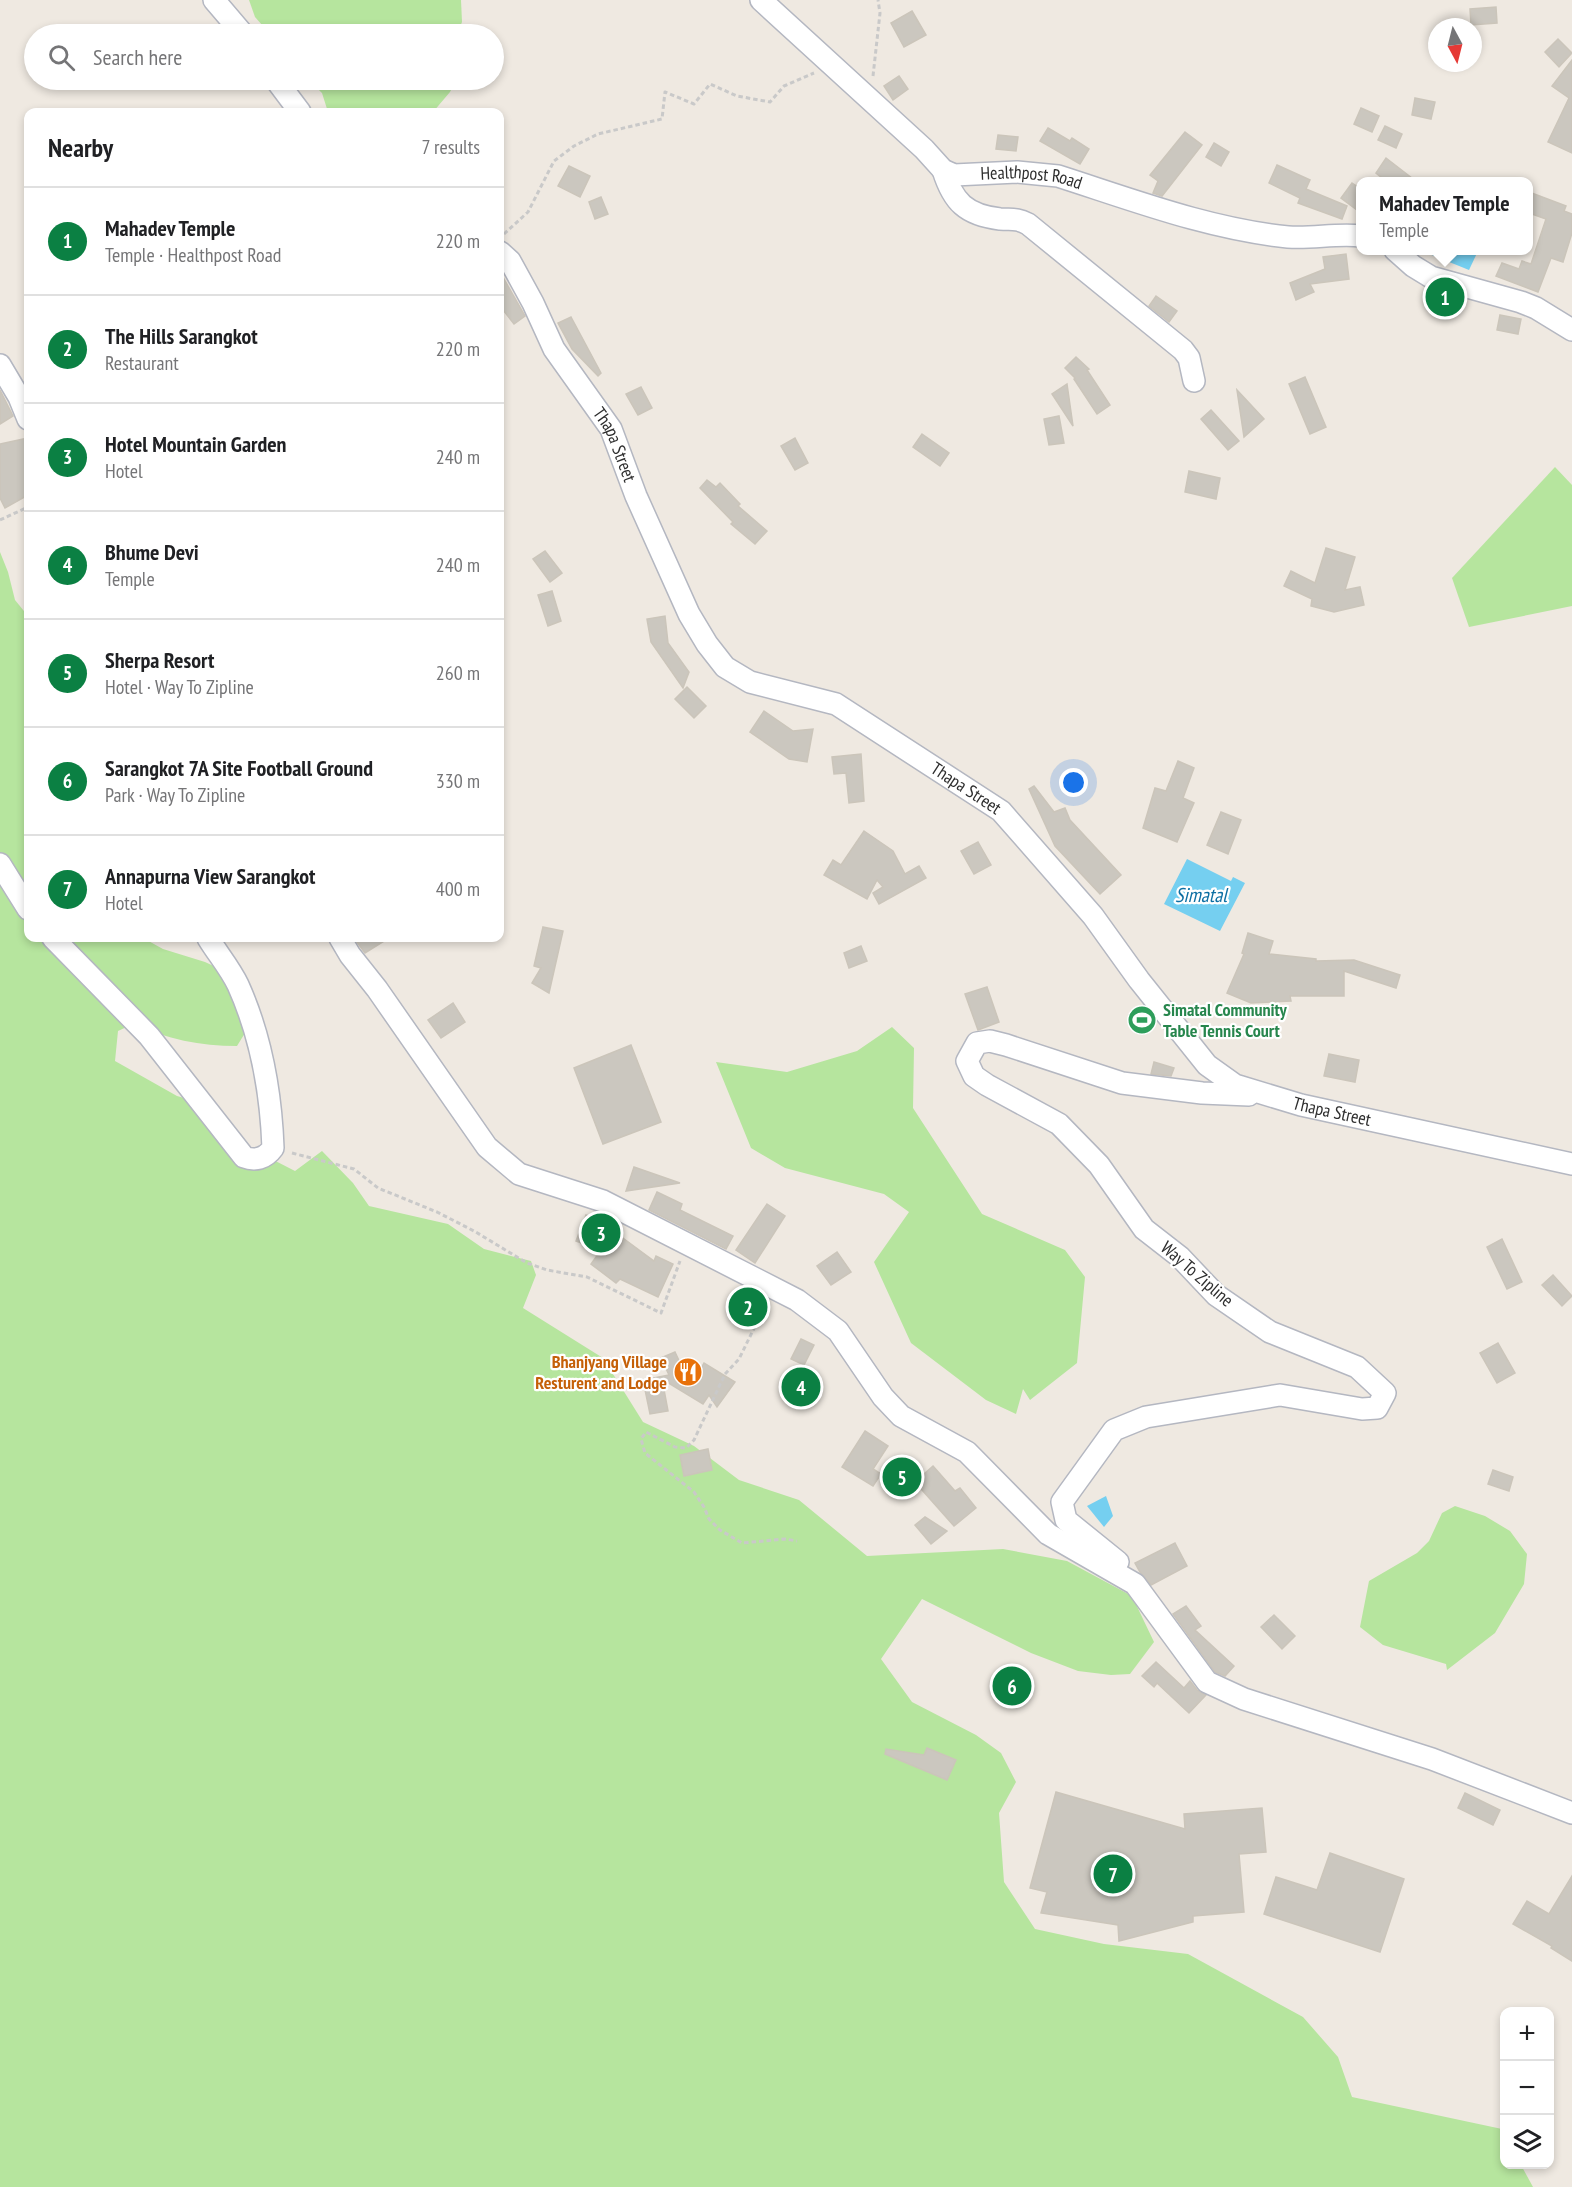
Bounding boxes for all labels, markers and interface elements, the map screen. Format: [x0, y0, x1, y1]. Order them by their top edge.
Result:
north arrow [1428, 18, 1482, 72]
search box [24, 24, 504, 90]
icon: search [45, 41, 78, 74]
text: Search here [93, 43, 182, 71]
text: Nearby [48, 131, 113, 164]
text: 7 results [422, 134, 480, 160]
street label: Healthpost Road [980, 160, 1085, 194]
popup [1356, 177, 1533, 255]
text: Mahadev Temple [1379, 189, 1510, 217]
text: Mahadev Temple [105, 214, 235, 242]
text: Temple [1379, 217, 1429, 243]
text: 1 [63, 228, 72, 254]
text: 220 m [436, 228, 480, 254]
text: Temple · Healthpost Road [105, 242, 281, 268]
pin: 1 [1426, 274, 1464, 320]
text: The Hills Sarangkot [105, 322, 258, 350]
text: 2 [63, 336, 72, 362]
text: 220 m [436, 336, 480, 362]
text: Restaurant [105, 350, 179, 376]
street label: Thapa Street [588, 403, 642, 485]
text: Hotel Mountain Garden [105, 430, 287, 458]
text: 3 [63, 444, 72, 470]
text: 240 m [436, 444, 480, 470]
text: Hotel [105, 458, 143, 484]
text: Bhume Devi [105, 538, 199, 566]
text: 4 [63, 552, 72, 578]
text: 240 m [436, 552, 480, 578]
text: Temple [105, 566, 155, 592]
text: Sherpa Resort [105, 646, 214, 674]
text: 5 [63, 660, 72, 686]
text: 260 m [436, 660, 480, 686]
text: Hotel · Way To Zipline [105, 674, 254, 700]
text: Sarangkot 7A Site Football Ground [105, 754, 373, 782]
street label: Thapa Street [927, 757, 1006, 819]
text: 6 [63, 768, 72, 794]
text: 330 m [436, 768, 480, 794]
your location [1059, 768, 1088, 797]
text: Park · Way To Zipline [105, 782, 245, 808]
text: Annapurna View Sarangkot [105, 862, 315, 890]
text: 7 [63, 876, 72, 902]
text: 400 m [436, 876, 480, 902]
water label: Simatal [1175, 882, 1229, 908]
text: Hotel [105, 890, 143, 916]
place label: Simatal Community Table Tennis Court [1163, 998, 1287, 1042]
sports icon: Simatal Community Table Tennis Court [1126, 1004, 1158, 1036]
street label: Thapa Street [1290, 1091, 1373, 1131]
pin: 3 [582, 1210, 620, 1256]
street label: Way To Zipline [1156, 1236, 1238, 1311]
pin: 2 [728, 1284, 768, 1330]
place label: Bhanjyang Village Resturent and Lodge [535, 1350, 667, 1394]
restaurant icon: Bhanjyang Village Resturent and Lodge [672, 1356, 704, 1388]
pin: 4 [782, 1364, 820, 1410]
pin: 5 [882, 1454, 922, 1500]
pin: 6 [992, 1664, 1032, 1708]
pin: 7 [1094, 1852, 1132, 1896]
map controls [1500, 2007, 1554, 2169]
button: + [1500, 2007, 1554, 2061]
button: − [1500, 2061, 1554, 2115]
button: layers [1500, 2115, 1554, 2169]

